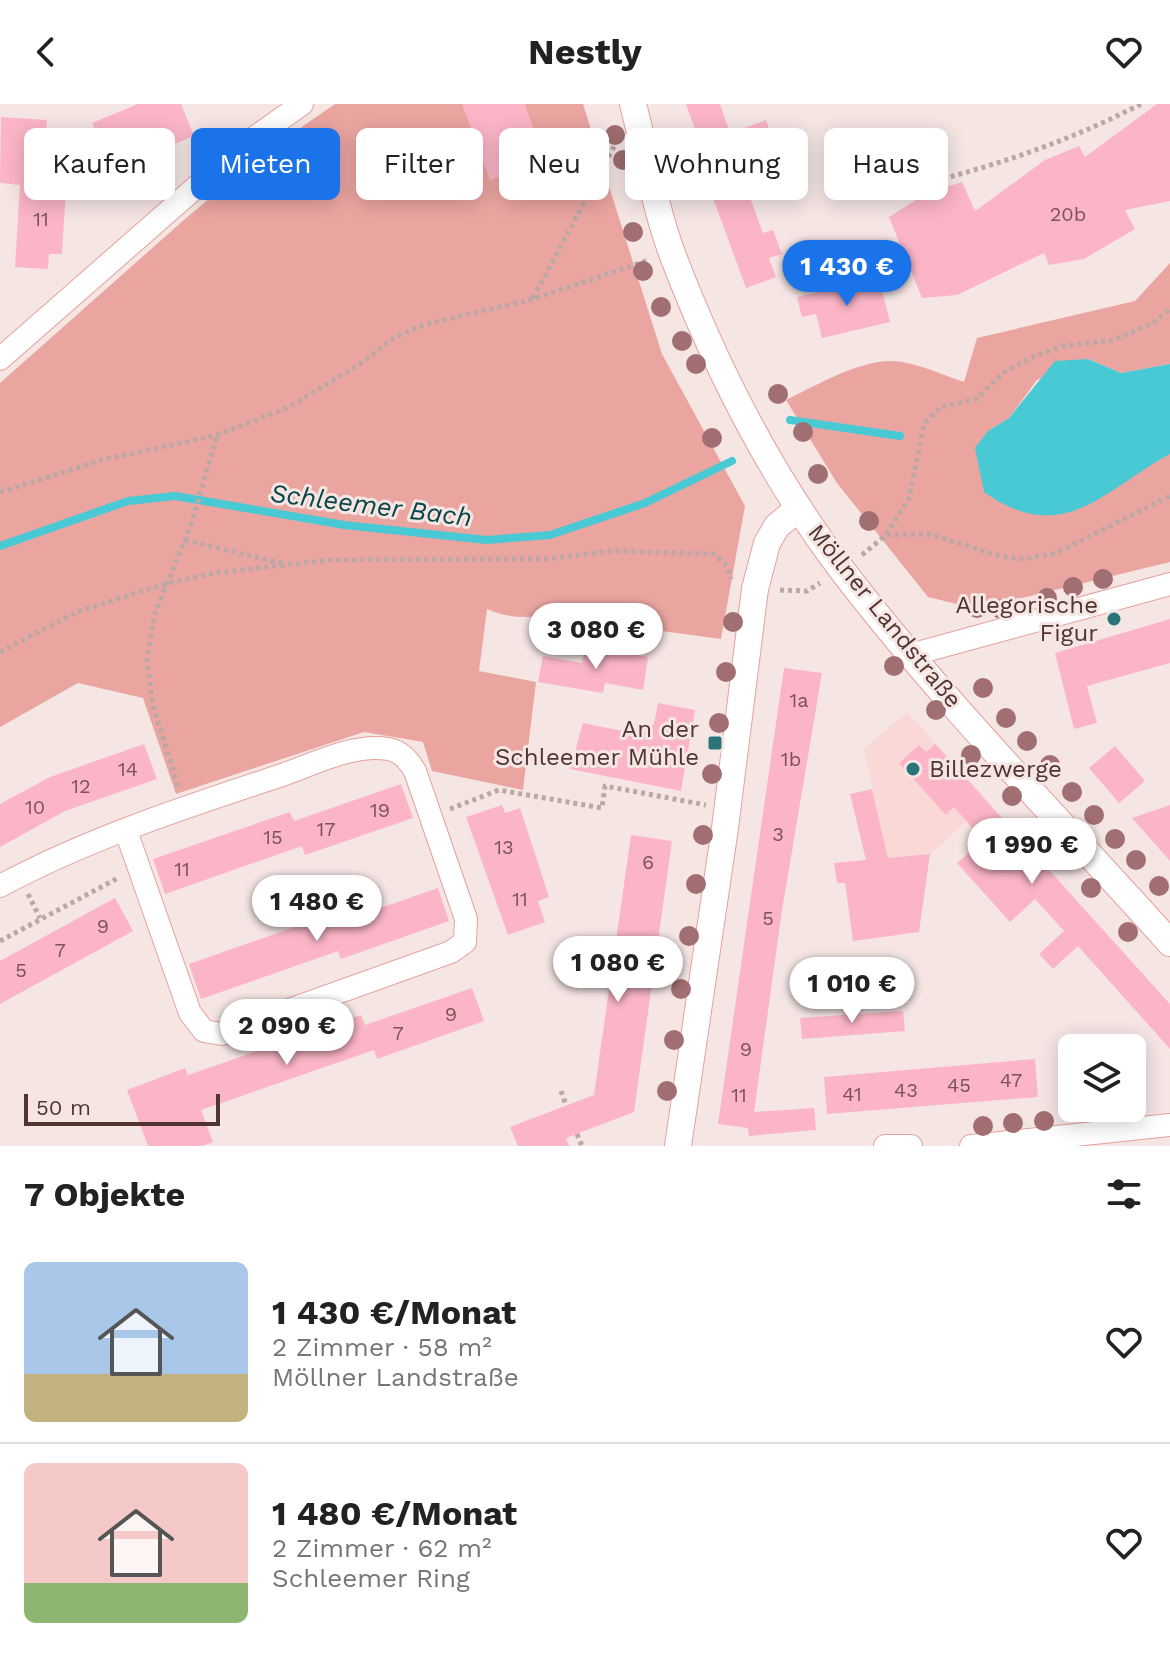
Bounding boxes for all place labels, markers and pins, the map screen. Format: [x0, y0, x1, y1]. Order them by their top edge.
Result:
pin: 1 430 € [773, 240, 921, 308]
place label: Allegorische Figur [955, 591, 1098, 647]
pin: 3 080 € [522, 603, 670, 671]
marker: Allegorische Figur [1105, 610, 1123, 628]
place label: An der Schleemer Mühle [495, 715, 699, 771]
marker: An der Schleemer Mühle [706, 734, 724, 752]
place label: Billezwerge [929, 755, 1062, 783]
marker: Billezwerge [904, 760, 922, 778]
pin: 1 990 € [958, 818, 1106, 886]
pin: 1 480 € [243, 875, 391, 943]
pin: 1 080 € [544, 936, 692, 1004]
pin: 1 010 € [778, 957, 926, 1025]
pin: 2 090 € [213, 999, 361, 1067]

